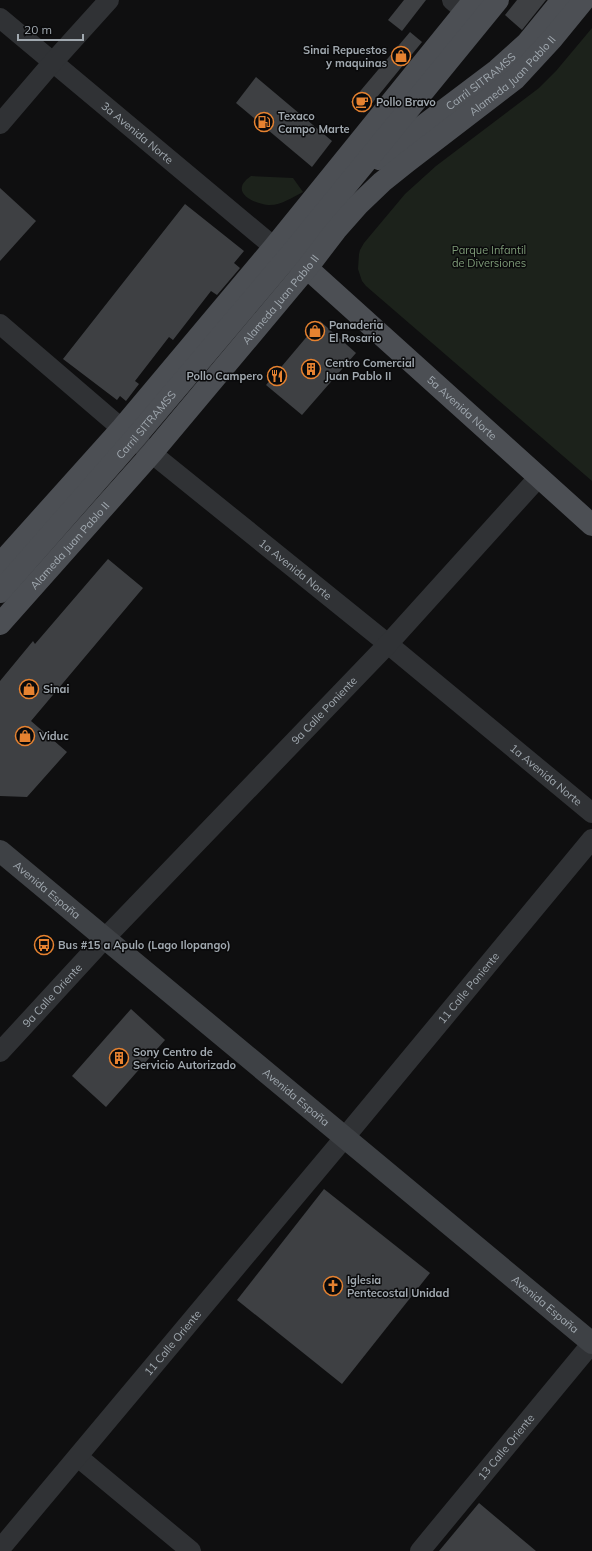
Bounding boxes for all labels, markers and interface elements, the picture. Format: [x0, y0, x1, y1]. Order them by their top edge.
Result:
scale bar [18, 16, 83, 42]
text: 20 m [24, 22, 52, 37]
street label: Alameda Juan Pablo II [466, 33, 559, 119]
place label: Sinai Repuestos y maquinas [303, 43, 387, 70]
shop icon: Sinai Repuestos y maquinas [390, 45, 412, 67]
street label: Carril SITRAMSS [443, 49, 519, 113]
cafe icon: Pollo Bravo [351, 91, 373, 113]
place label: Pollo Bravo [376, 95, 436, 109]
street label: 3a Avenida Norte [99, 99, 176, 167]
place label: Texaco Campo Marte [278, 109, 350, 136]
fuel station icon: Texaco Campo Marte [253, 111, 275, 133]
park label: Parque Infantil de Diversiones [452, 243, 526, 270]
street label: Alameda Juan Pablo II [239, 252, 322, 347]
place label: Panaderia El Rosario [329, 318, 383, 345]
shop icon: Panaderia El Rosario [304, 320, 326, 342]
place label: Centro Comercial Juan Pablo II [325, 356, 415, 383]
building icon: Centro Comercial Juan Pablo II [300, 358, 322, 380]
restaurant icon: Pollo Campero [266, 365, 288, 387]
place label: Pollo Campero [187, 369, 263, 383]
street label: 5a Avenida Norte [424, 373, 500, 443]
street label: Carril SITRAMSS [113, 388, 179, 462]
street label: Alameda Juan Pablo II [27, 499, 112, 592]
street label: 1a Avenida Norte [256, 536, 335, 603]
street label: 9a Calle Poniente [288, 674, 360, 747]
shop icon: Sinai [18, 678, 40, 700]
place label: Sinai [43, 682, 69, 696]
shop icon: Viduc [14, 725, 36, 747]
place label: Viduc [38, 729, 69, 743]
street label: 1a Avenida Norte [507, 741, 585, 809]
street label: Avenida España [11, 858, 83, 922]
bus stop icon: Bus #15 a Apulo (Lago Ilopango) [33, 934, 55, 956]
place label: Bus #15 a Apulo (Lago Ilopango) [58, 938, 231, 952]
street label: 11 Calle Poniente [435, 949, 502, 1027]
street label: 9a Calle Oriente [19, 961, 85, 1030]
place label: Sony Centro de Servicio Autorizado [133, 1045, 237, 1072]
building icon: Sony Centro de Servicio Autorizado [108, 1047, 130, 1069]
street label: Avenida España [260, 1065, 332, 1129]
street label: Avenida España [509, 1272, 582, 1336]
place label: Iglesia Pentecostal Unidad [347, 1273, 449, 1300]
church icon: Iglesia Pentecostal Unidad [322, 1275, 344, 1297]
street label: 11 Calle Oriente [141, 1307, 204, 1378]
street label: 13 Calle Oriente [475, 1411, 537, 1483]

